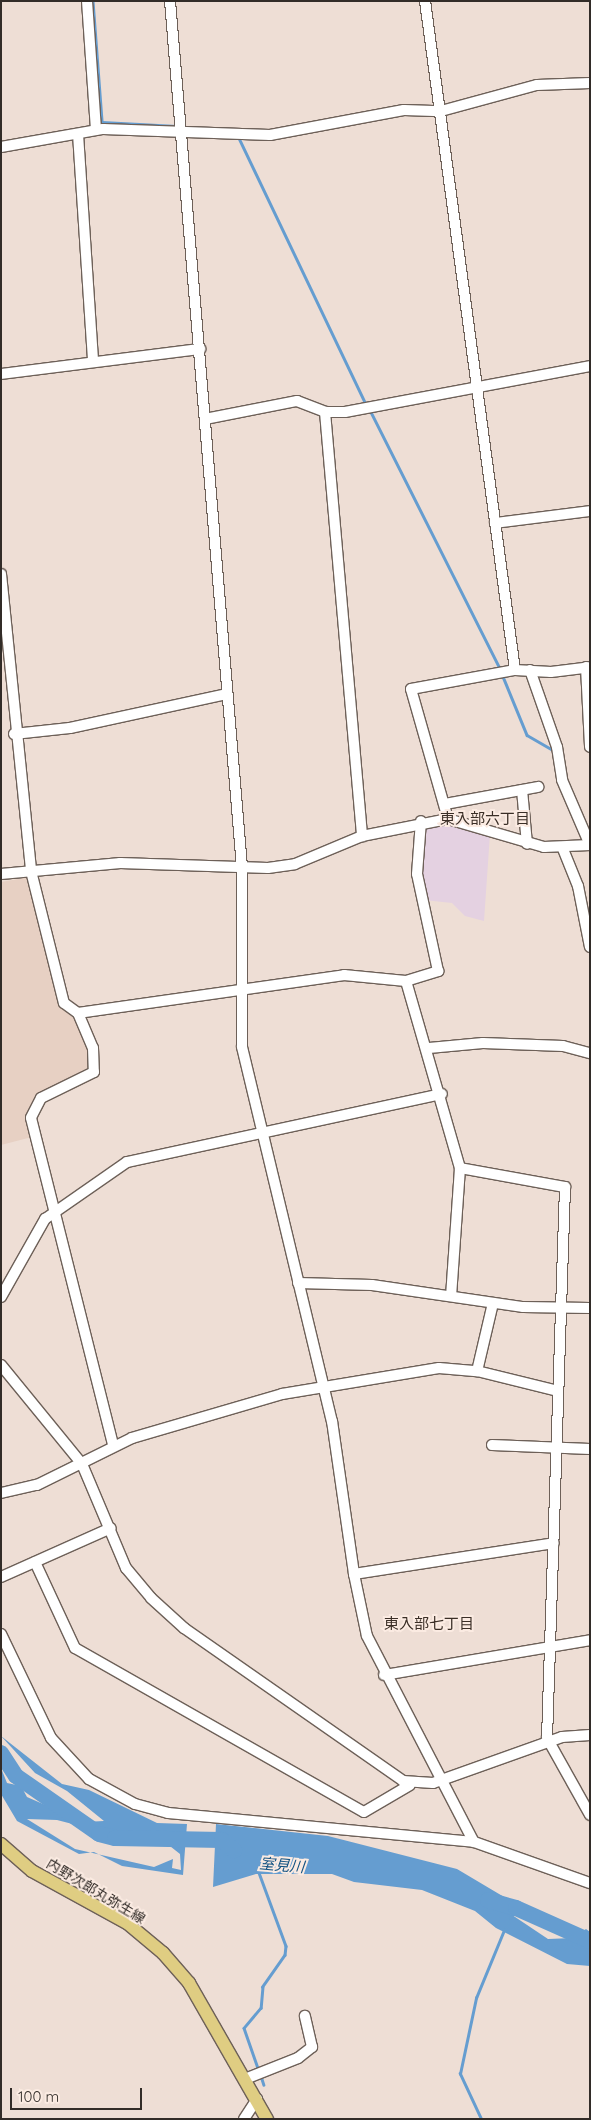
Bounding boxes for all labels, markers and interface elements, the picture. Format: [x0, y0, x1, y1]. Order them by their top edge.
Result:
district label: 東入部六丁目 [440, 810, 530, 828]
district label: 東入部七丁目 [384, 1615, 474, 1633]
water label: 室見川 [259, 1854, 305, 1876]
street label: 内野次郎丸弥生線 [44, 1855, 148, 1927]
scale bar [12, 2078, 145, 2110]
text: 100 m [18, 2087, 59, 2106]

